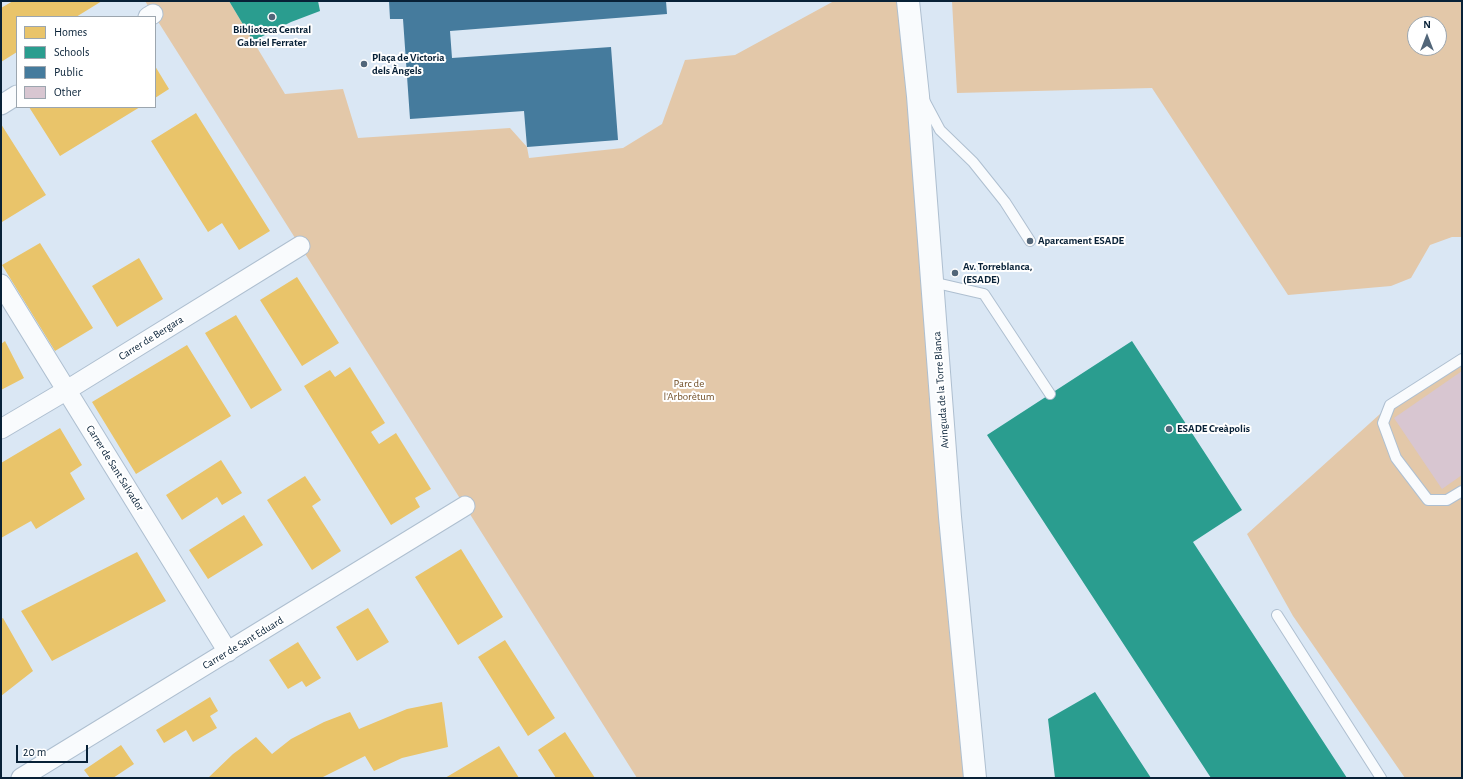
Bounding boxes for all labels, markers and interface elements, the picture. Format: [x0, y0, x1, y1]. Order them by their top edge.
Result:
marker: Biblioteca Central Gabriel Ferrater [267, 12, 277, 22]
legend [16, 16, 156, 108]
north arrow [1407, 16, 1447, 56]
text: N [1423, 19, 1431, 30]
place label: Biblioteca Central Gabriel Ferrater [233, 23, 311, 49]
text: Homes [54, 26, 87, 38]
text: Schools [54, 46, 89, 58]
place label: Plaça de Victoria dels Àngels [372, 51, 445, 77]
marker: Plaça de Victoria dels Àngels [359, 59, 369, 69]
text: Public [54, 66, 83, 78]
text: Other [54, 86, 81, 98]
place label: Aparcament ESADE [1038, 234, 1124, 248]
marker: Aparcament ESADE [1025, 236, 1035, 246]
place label: Av. Torreblanca, (ESADE) [963, 260, 1032, 286]
marker: Av. Torreblanca, (ESADE) [950, 268, 960, 278]
street label: Carrer de Bergara [116, 313, 186, 363]
street label: Avinguda de la Torre Blanca [930, 331, 952, 449]
park label: Parc de l'Arborètum [663, 377, 715, 403]
place label: ESADE Creàpolis [1177, 422, 1250, 436]
street label: Carrer de Sant Salvador [83, 423, 147, 513]
marker: ESADE Creàpolis [1164, 424, 1174, 434]
street label: Carrer de Sant Eduard [200, 614, 286, 672]
scale bar [18, 737, 90, 763]
text: 20 m [23, 746, 46, 758]

